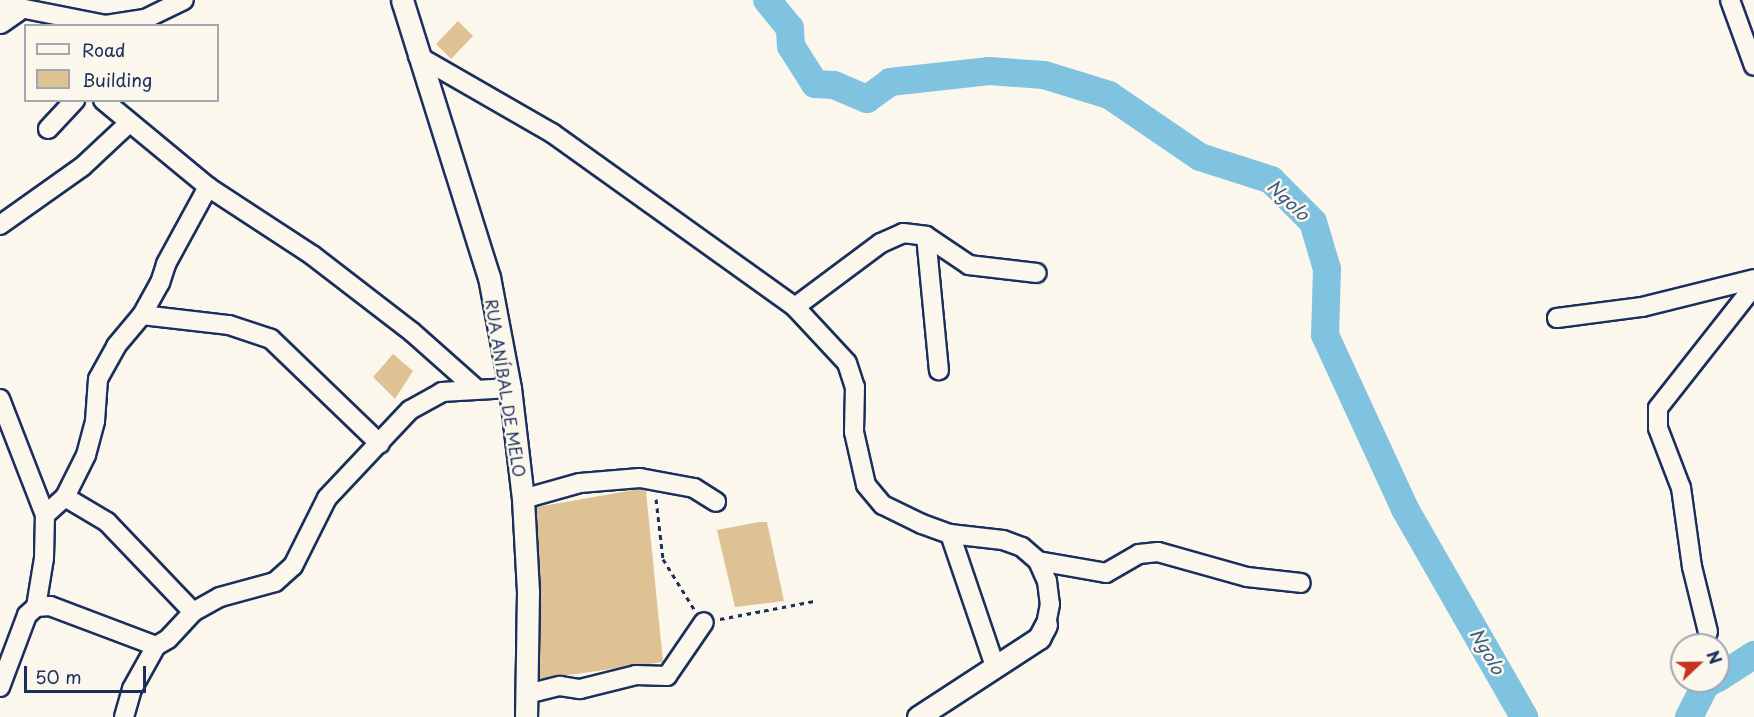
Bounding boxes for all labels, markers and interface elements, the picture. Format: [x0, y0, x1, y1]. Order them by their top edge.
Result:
legend [24, 24, 219, 102]
text: Road [82, 36, 126, 63]
text: Building [82, 66, 152, 93]
water label: Ngolo [1262, 175, 1314, 225]
street label: RUA ANÍBAL DE MELO [482, 297, 530, 479]
water label: Ngolo [1465, 624, 1509, 678]
north arrow [1670, 633, 1730, 693]
text: N [1701, 647, 1728, 667]
scale bar [27, 654, 148, 692]
text: 50 m [35, 663, 82, 690]

